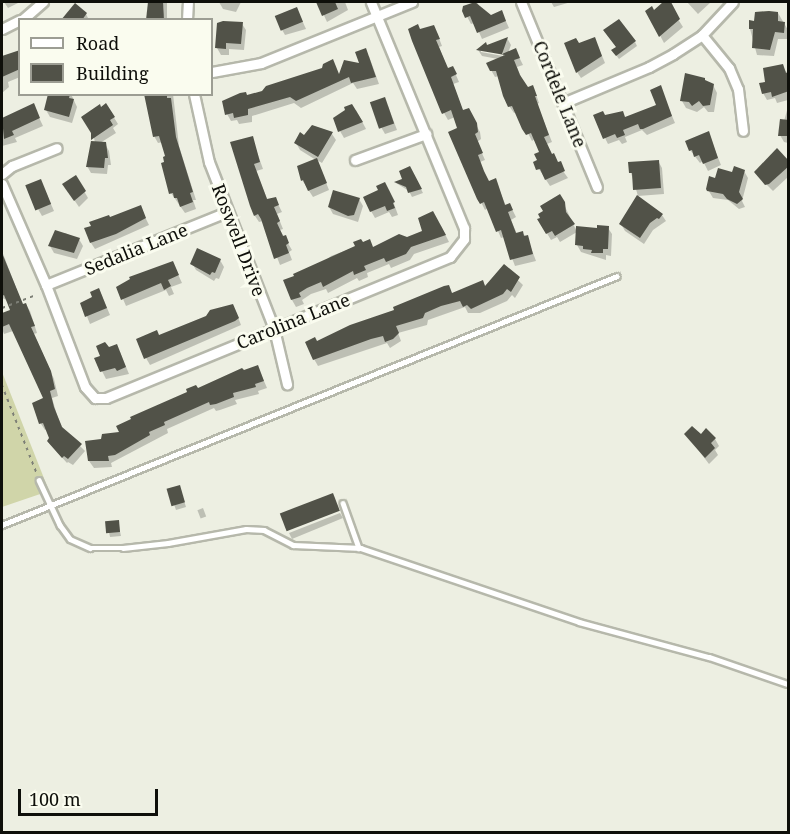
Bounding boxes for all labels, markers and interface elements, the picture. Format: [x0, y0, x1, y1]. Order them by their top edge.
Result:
legend [18, 18, 213, 96]
text: Road [76, 31, 119, 55]
street label: Cordele Lane [529, 38, 591, 150]
text: Building [76, 61, 149, 85]
street label: Roswell Drive [208, 181, 270, 299]
street label: Sedalia Lane [81, 219, 191, 279]
street label: Carolina Lane [233, 288, 353, 354]
scale bar [21, 777, 160, 815]
text: 100 m [29, 787, 81, 811]

